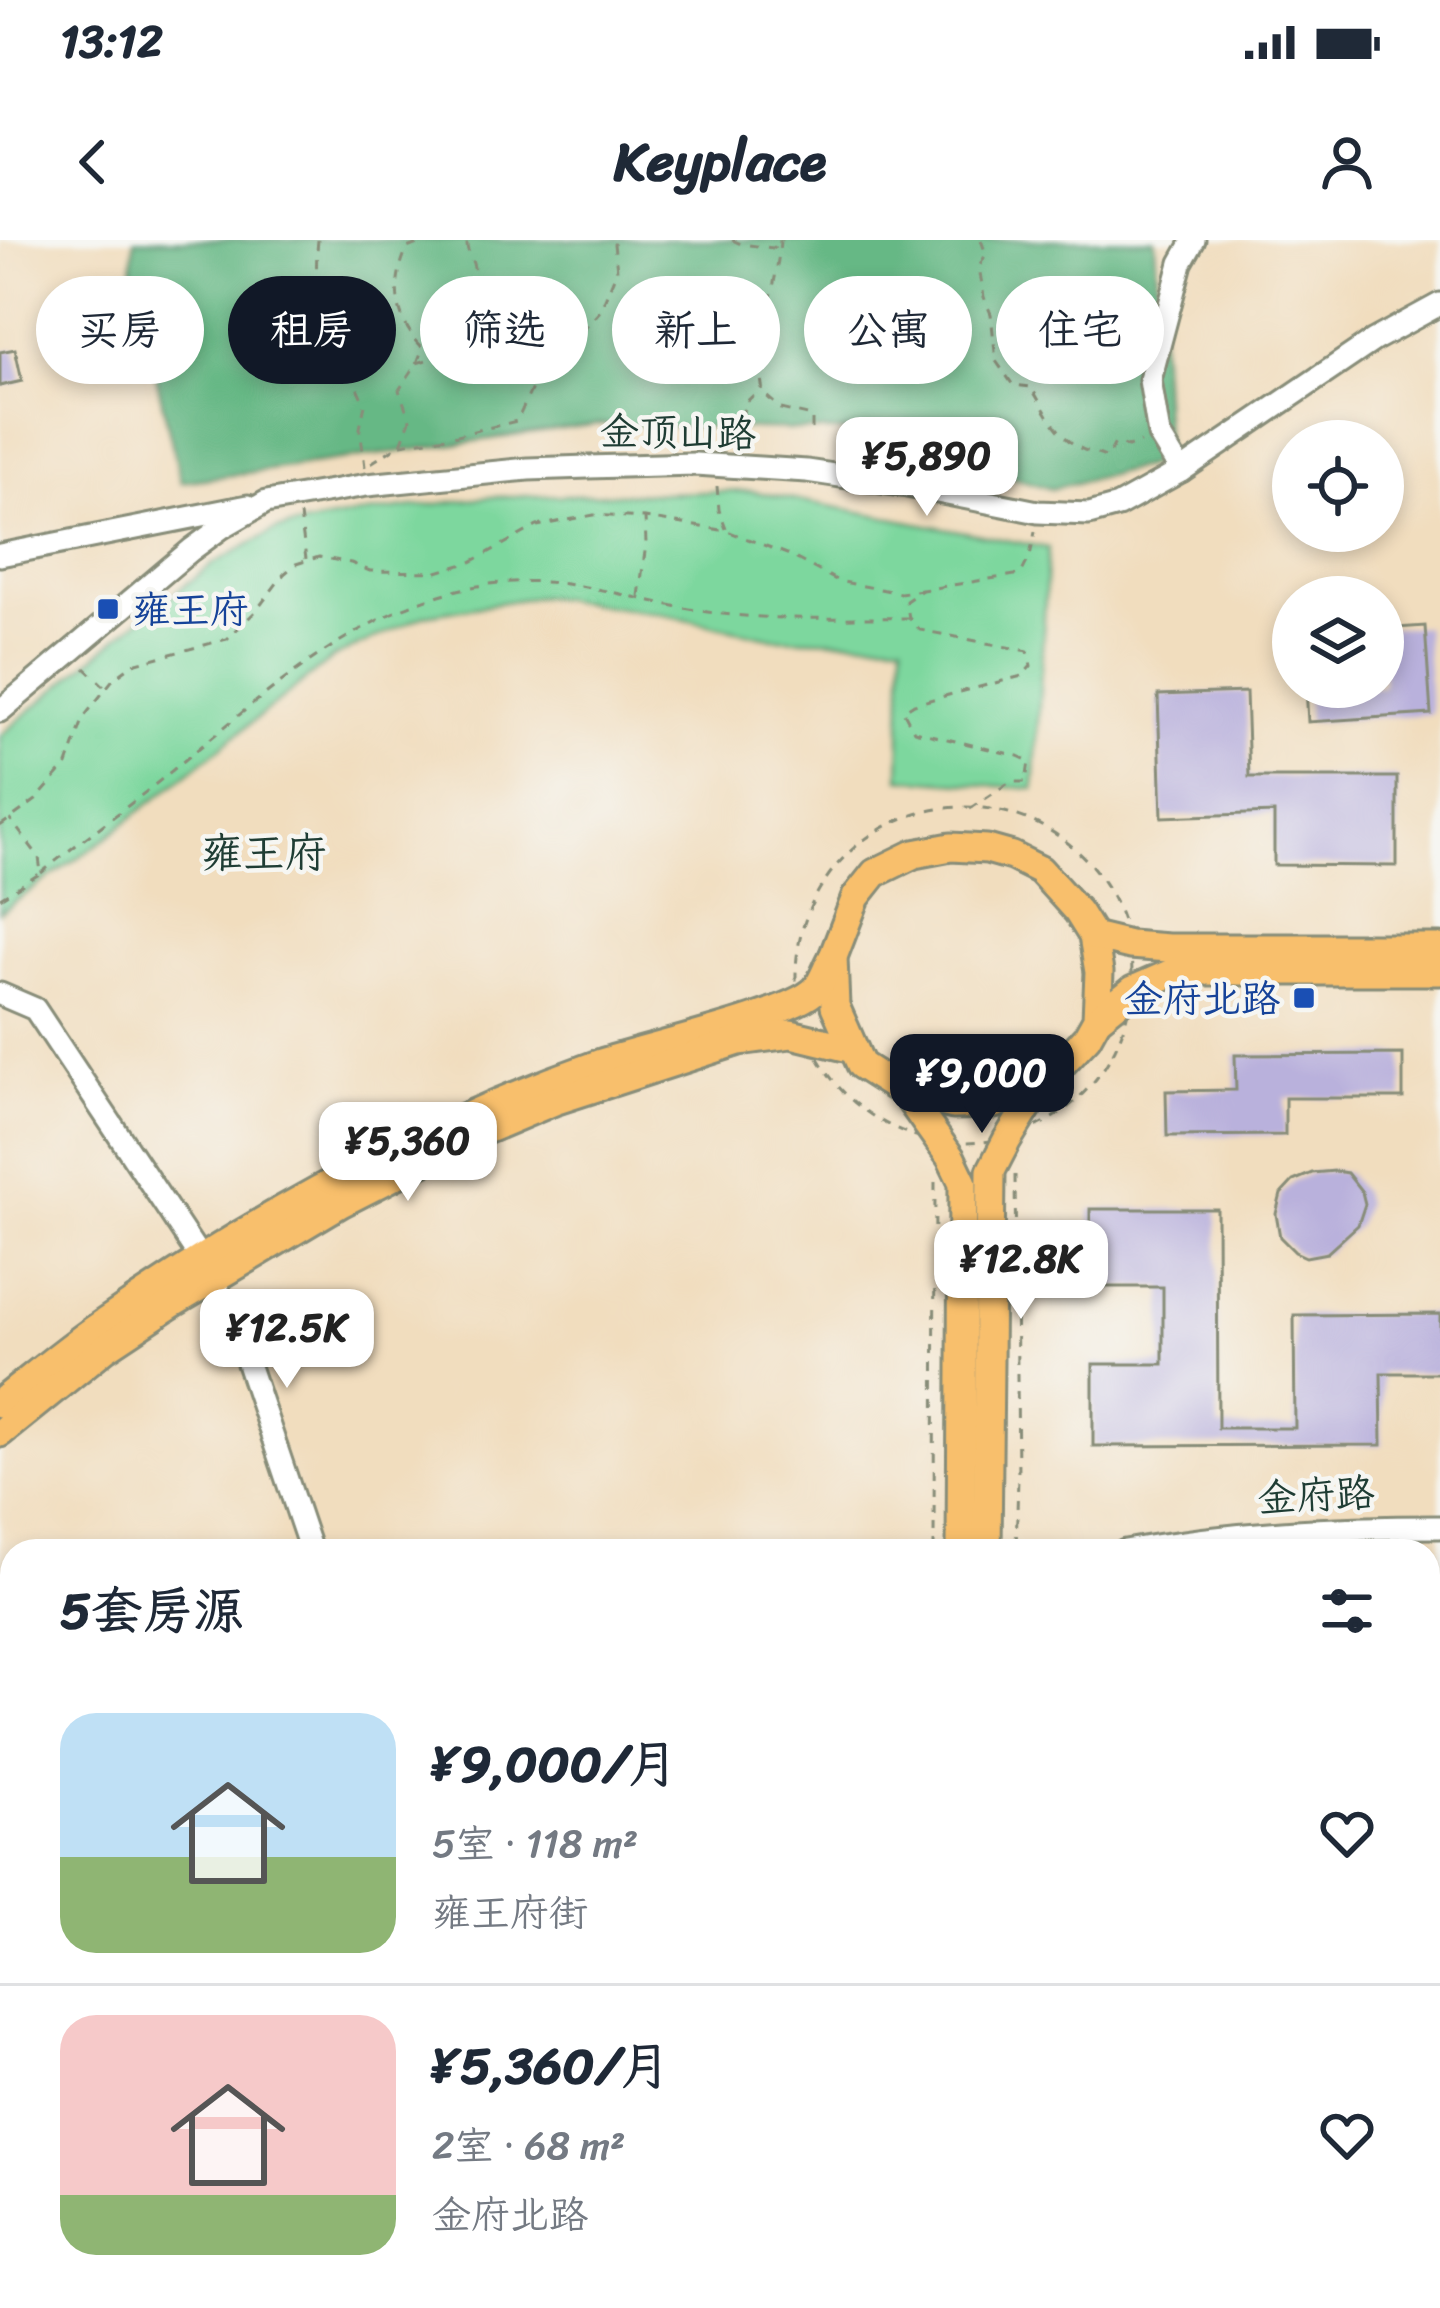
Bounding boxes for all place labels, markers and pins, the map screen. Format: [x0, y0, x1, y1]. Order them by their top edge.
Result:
pin: ¥5,890 [829, 417, 1025, 519]
place label: 雍王府 [132, 575, 249, 644]
marker: 雍王府 [95, 596, 121, 622]
place label: 金府北路 [1124, 964, 1280, 1033]
marker: 金府北路 [1291, 985, 1317, 1011]
pin: ¥9,000 [884, 1034, 1080, 1136]
pin: ¥5,360 [310, 1102, 506, 1204]
pin: ¥12.8K [923, 1220, 1119, 1322]
pin: ¥12.5K [189, 1289, 385, 1391]

